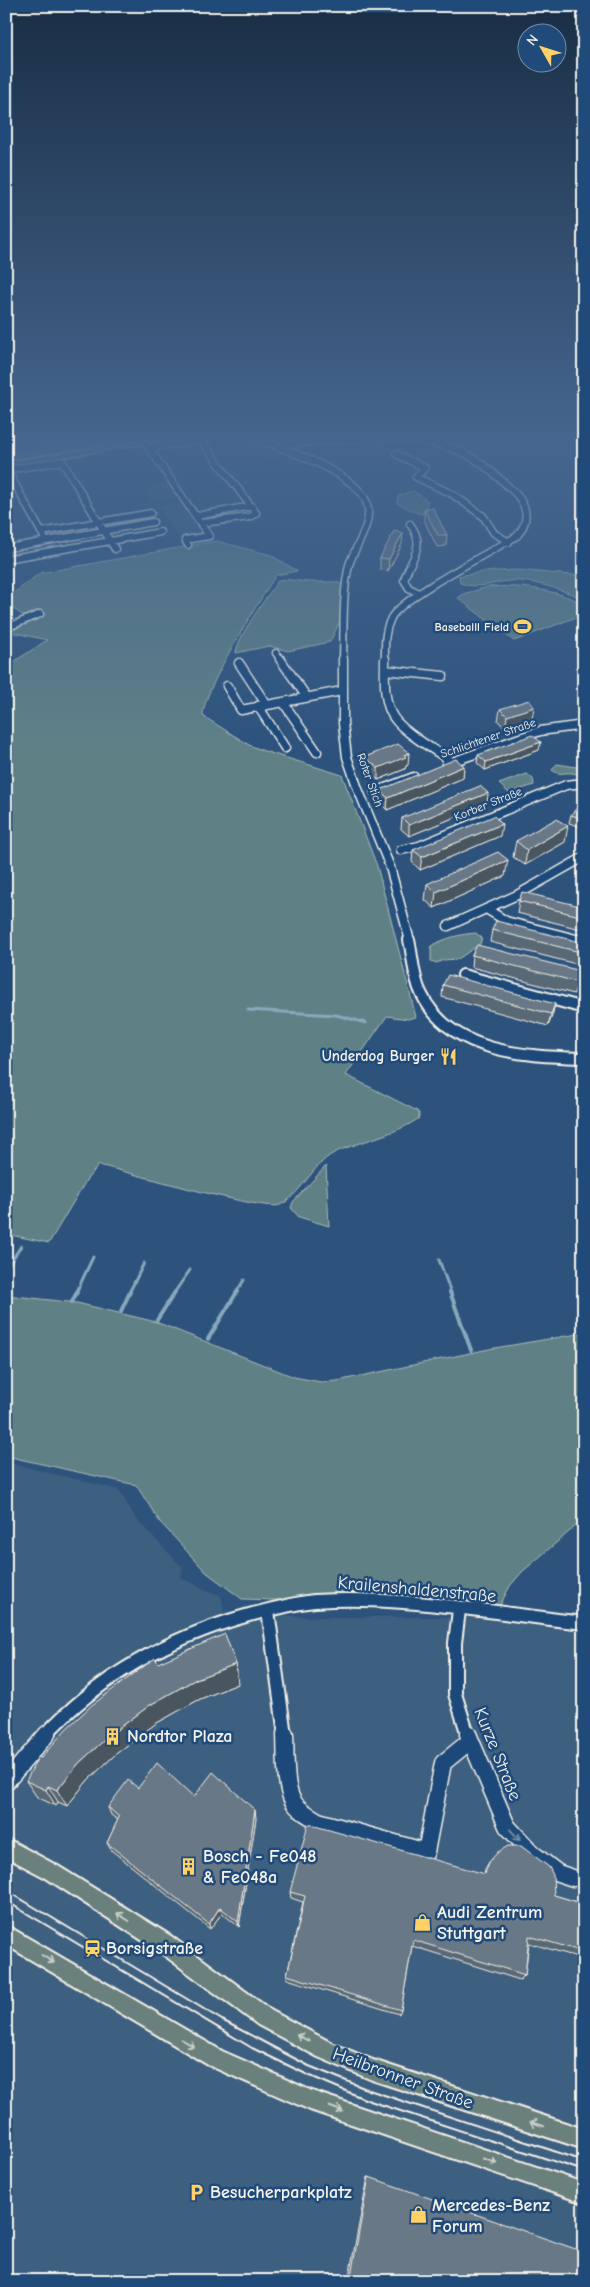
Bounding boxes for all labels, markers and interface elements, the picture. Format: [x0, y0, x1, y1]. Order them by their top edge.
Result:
north arrow [518, 22, 568, 72]
text: N [523, 31, 542, 49]
sports icon: Baseballl Field [513, 617, 533, 637]
place label: Baseballl Field [435, 620, 509, 634]
street label: Schlichtener Straße [438, 715, 538, 761]
street label: Roter Stich [354, 751, 386, 809]
street label: Korber Straße [452, 784, 524, 824]
restaurant icon: Underdog Burger [438, 1046, 458, 1066]
place label: Underdog Burger [322, 1047, 434, 1065]
street label: Krailenshaldenstraße [337, 1572, 497, 1607]
street label: Kurze Straße [469, 1705, 526, 1804]
building icon: Nordtor Plaza [103, 1726, 123, 1746]
place label: Nordtor Plaza [127, 1726, 232, 1747]
one-way arrow [509, 1828, 521, 1841]
place label: Bosch - Fe048 & Fe048a [203, 1846, 316, 1888]
building icon: Bosch - Fe048 & Fe048a [179, 1856, 199, 1876]
place label: Audi Zentrum Stuttgart [437, 1902, 542, 1944]
one-way arrow [117, 1912, 131, 1922]
shop icon: Audi Zentrum Stuttgart [413, 1912, 433, 1932]
station icon: Borsigstraße [82, 1938, 102, 1958]
place label: Borsigstraße [106, 1938, 203, 1959]
one-way arrow [41, 1954, 55, 1965]
one-way arrow [296, 2033, 311, 2042]
one-way arrow [180, 2038, 194, 2048]
street label: Heilbronner Straße [330, 2043, 476, 2114]
one-way arrow [327, 2105, 343, 2114]
one-way arrow [530, 2119, 546, 2128]
one-way arrow [481, 2157, 497, 2166]
parking icon: Besucherparkplatz [186, 2182, 206, 2202]
place label: Besucherparkplatz [210, 2182, 352, 2203]
place label: Mercedes-Benz Forum [432, 2195, 550, 2237]
shop icon: Mercedes-Benz Forum [408, 2205, 428, 2225]

